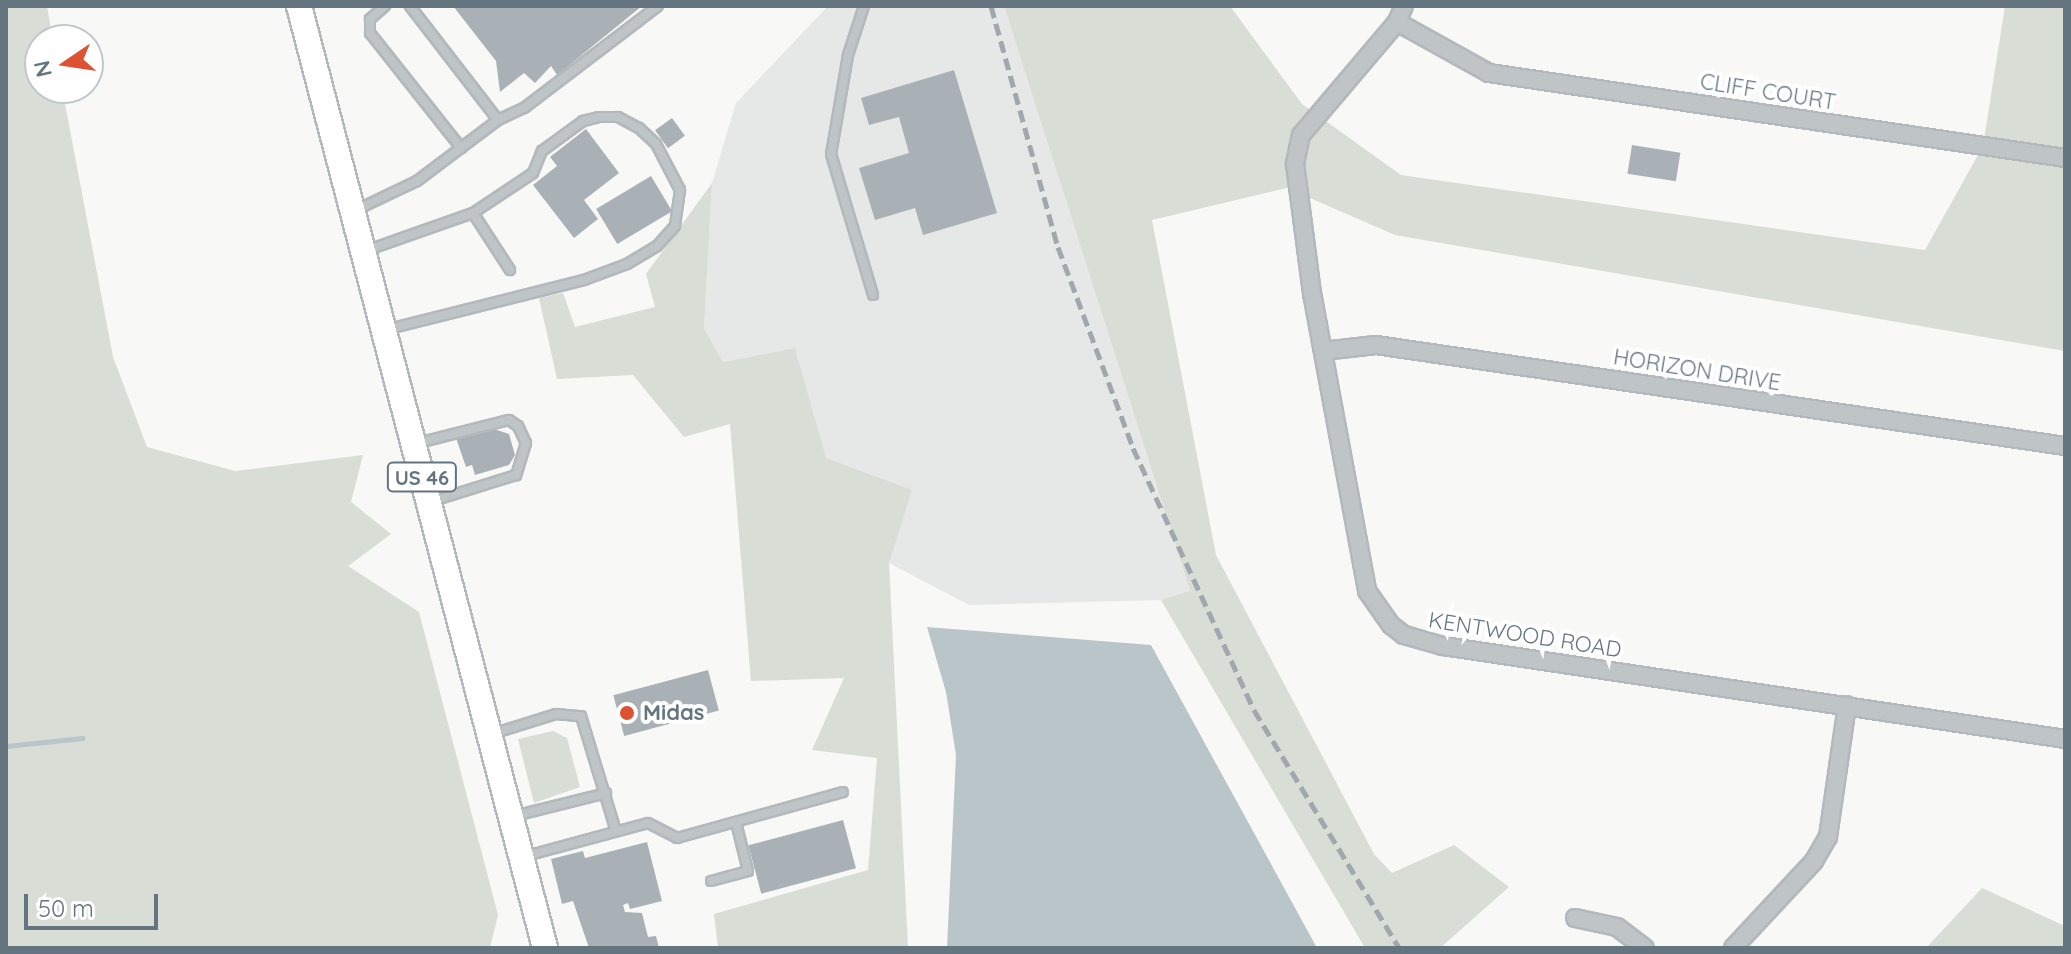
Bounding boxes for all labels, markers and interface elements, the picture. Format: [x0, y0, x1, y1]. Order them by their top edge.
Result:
north arrow [24, 24, 104, 104]
text: N [27, 58, 58, 80]
street label: CLIFF COURT [1698, 68, 1838, 116]
street label: HORIZON DRIVE [1611, 344, 1783, 396]
road number: US 46 [386, 461, 458, 493]
street label: KENTWOOD ROAD [1427, 607, 1623, 663]
place label: Midas [643, 700, 704, 726]
marker: Midas [618, 704, 636, 722]
scale bar [28, 878, 162, 928]
text: 50 m [38, 893, 94, 923]

